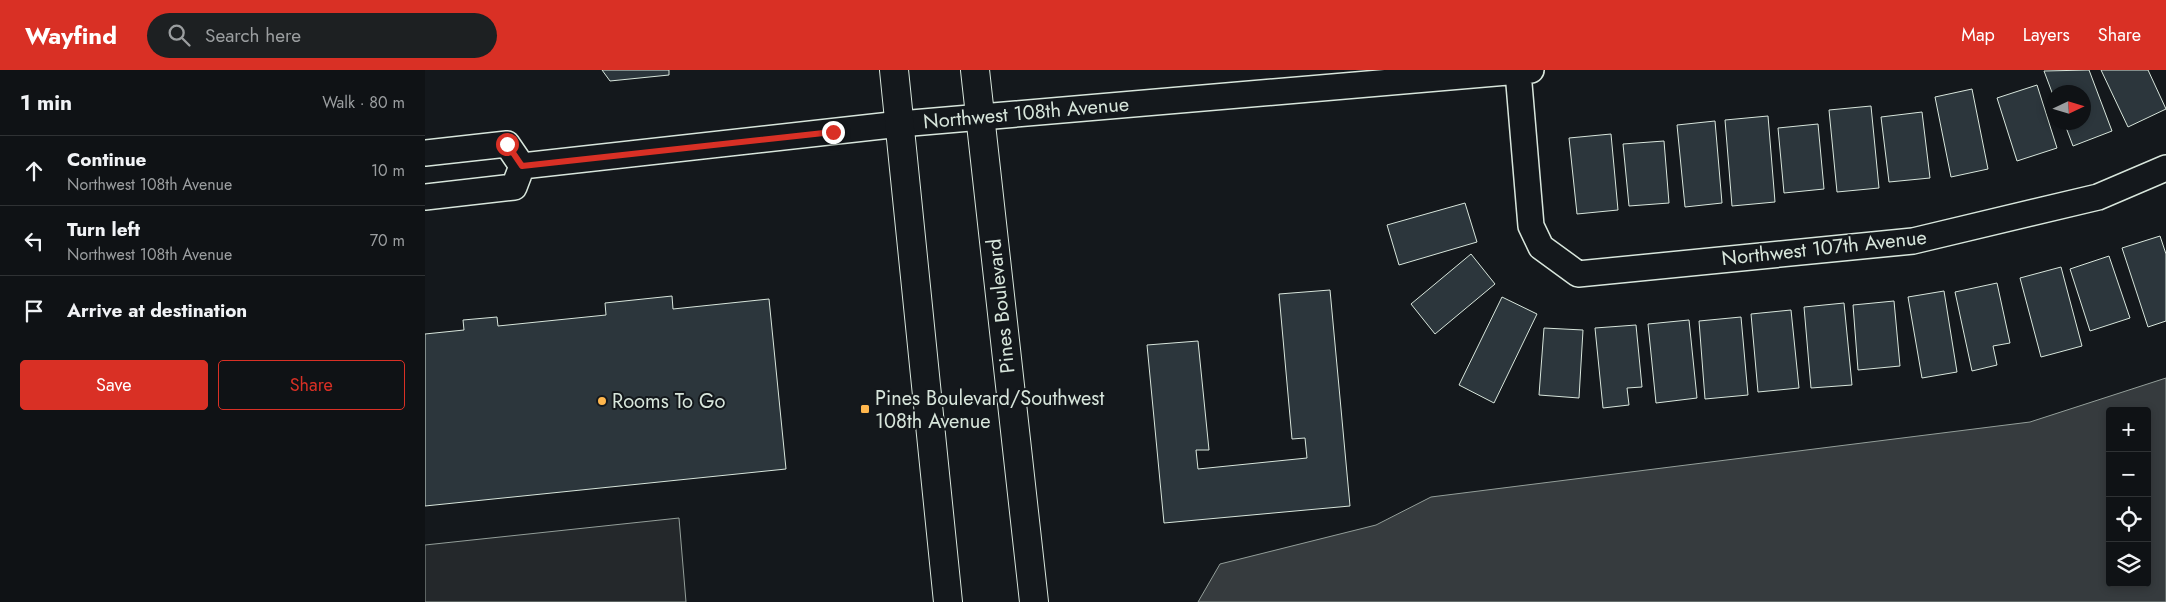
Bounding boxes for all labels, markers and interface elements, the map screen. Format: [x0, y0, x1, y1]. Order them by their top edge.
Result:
search box [147, 13, 497, 58]
text: Wayfind [25, 18, 117, 53]
icon: search [165, 21, 193, 49]
text: Search here [205, 22, 301, 49]
text: Map [1961, 22, 1995, 48]
text: Layers [2023, 22, 2070, 48]
text: Share [2098, 22, 2141, 48]
north arrow [2046, 85, 2091, 130]
text: 1 min [20, 88, 72, 118]
street label: Northwest 108th Avenue [922, 90, 1130, 136]
text: Walk · 80 m [322, 91, 405, 114]
route end [822, 121, 845, 144]
route start [496, 133, 519, 156]
text: Continue [67, 146, 146, 173]
icon: ahead [20, 157, 48, 185]
text: 10 m [371, 159, 405, 182]
text: Northwest 108th Avenue [67, 173, 232, 196]
text: Turn left [67, 216, 140, 243]
street label: Northwest 107th Avenue [1720, 223, 1928, 273]
icon: left [20, 227, 48, 255]
text: 70 m [370, 229, 405, 252]
street label: Pines Boulevard [980, 237, 1022, 375]
text: Northwest 108th Avenue [67, 243, 232, 266]
icon: arrive [20, 297, 48, 325]
text: Arrive at destination [67, 297, 247, 324]
button: Save [20, 360, 208, 410]
button: Share [218, 360, 405, 410]
place label: Pines Boulevard/Southwest 108th Avenue [875, 384, 1104, 436]
place label: Rooms To Go [612, 387, 725, 416]
marker: Rooms To Go [596, 395, 608, 407]
marker: Pines Boulevard/Southwest 108th Avenue [859, 403, 871, 415]
map controls [2106, 407, 2151, 587]
button: + [2106, 407, 2151, 452]
button: − [2106, 452, 2151, 497]
button: locate [2106, 497, 2151, 542]
button: layers [2106, 542, 2151, 587]

